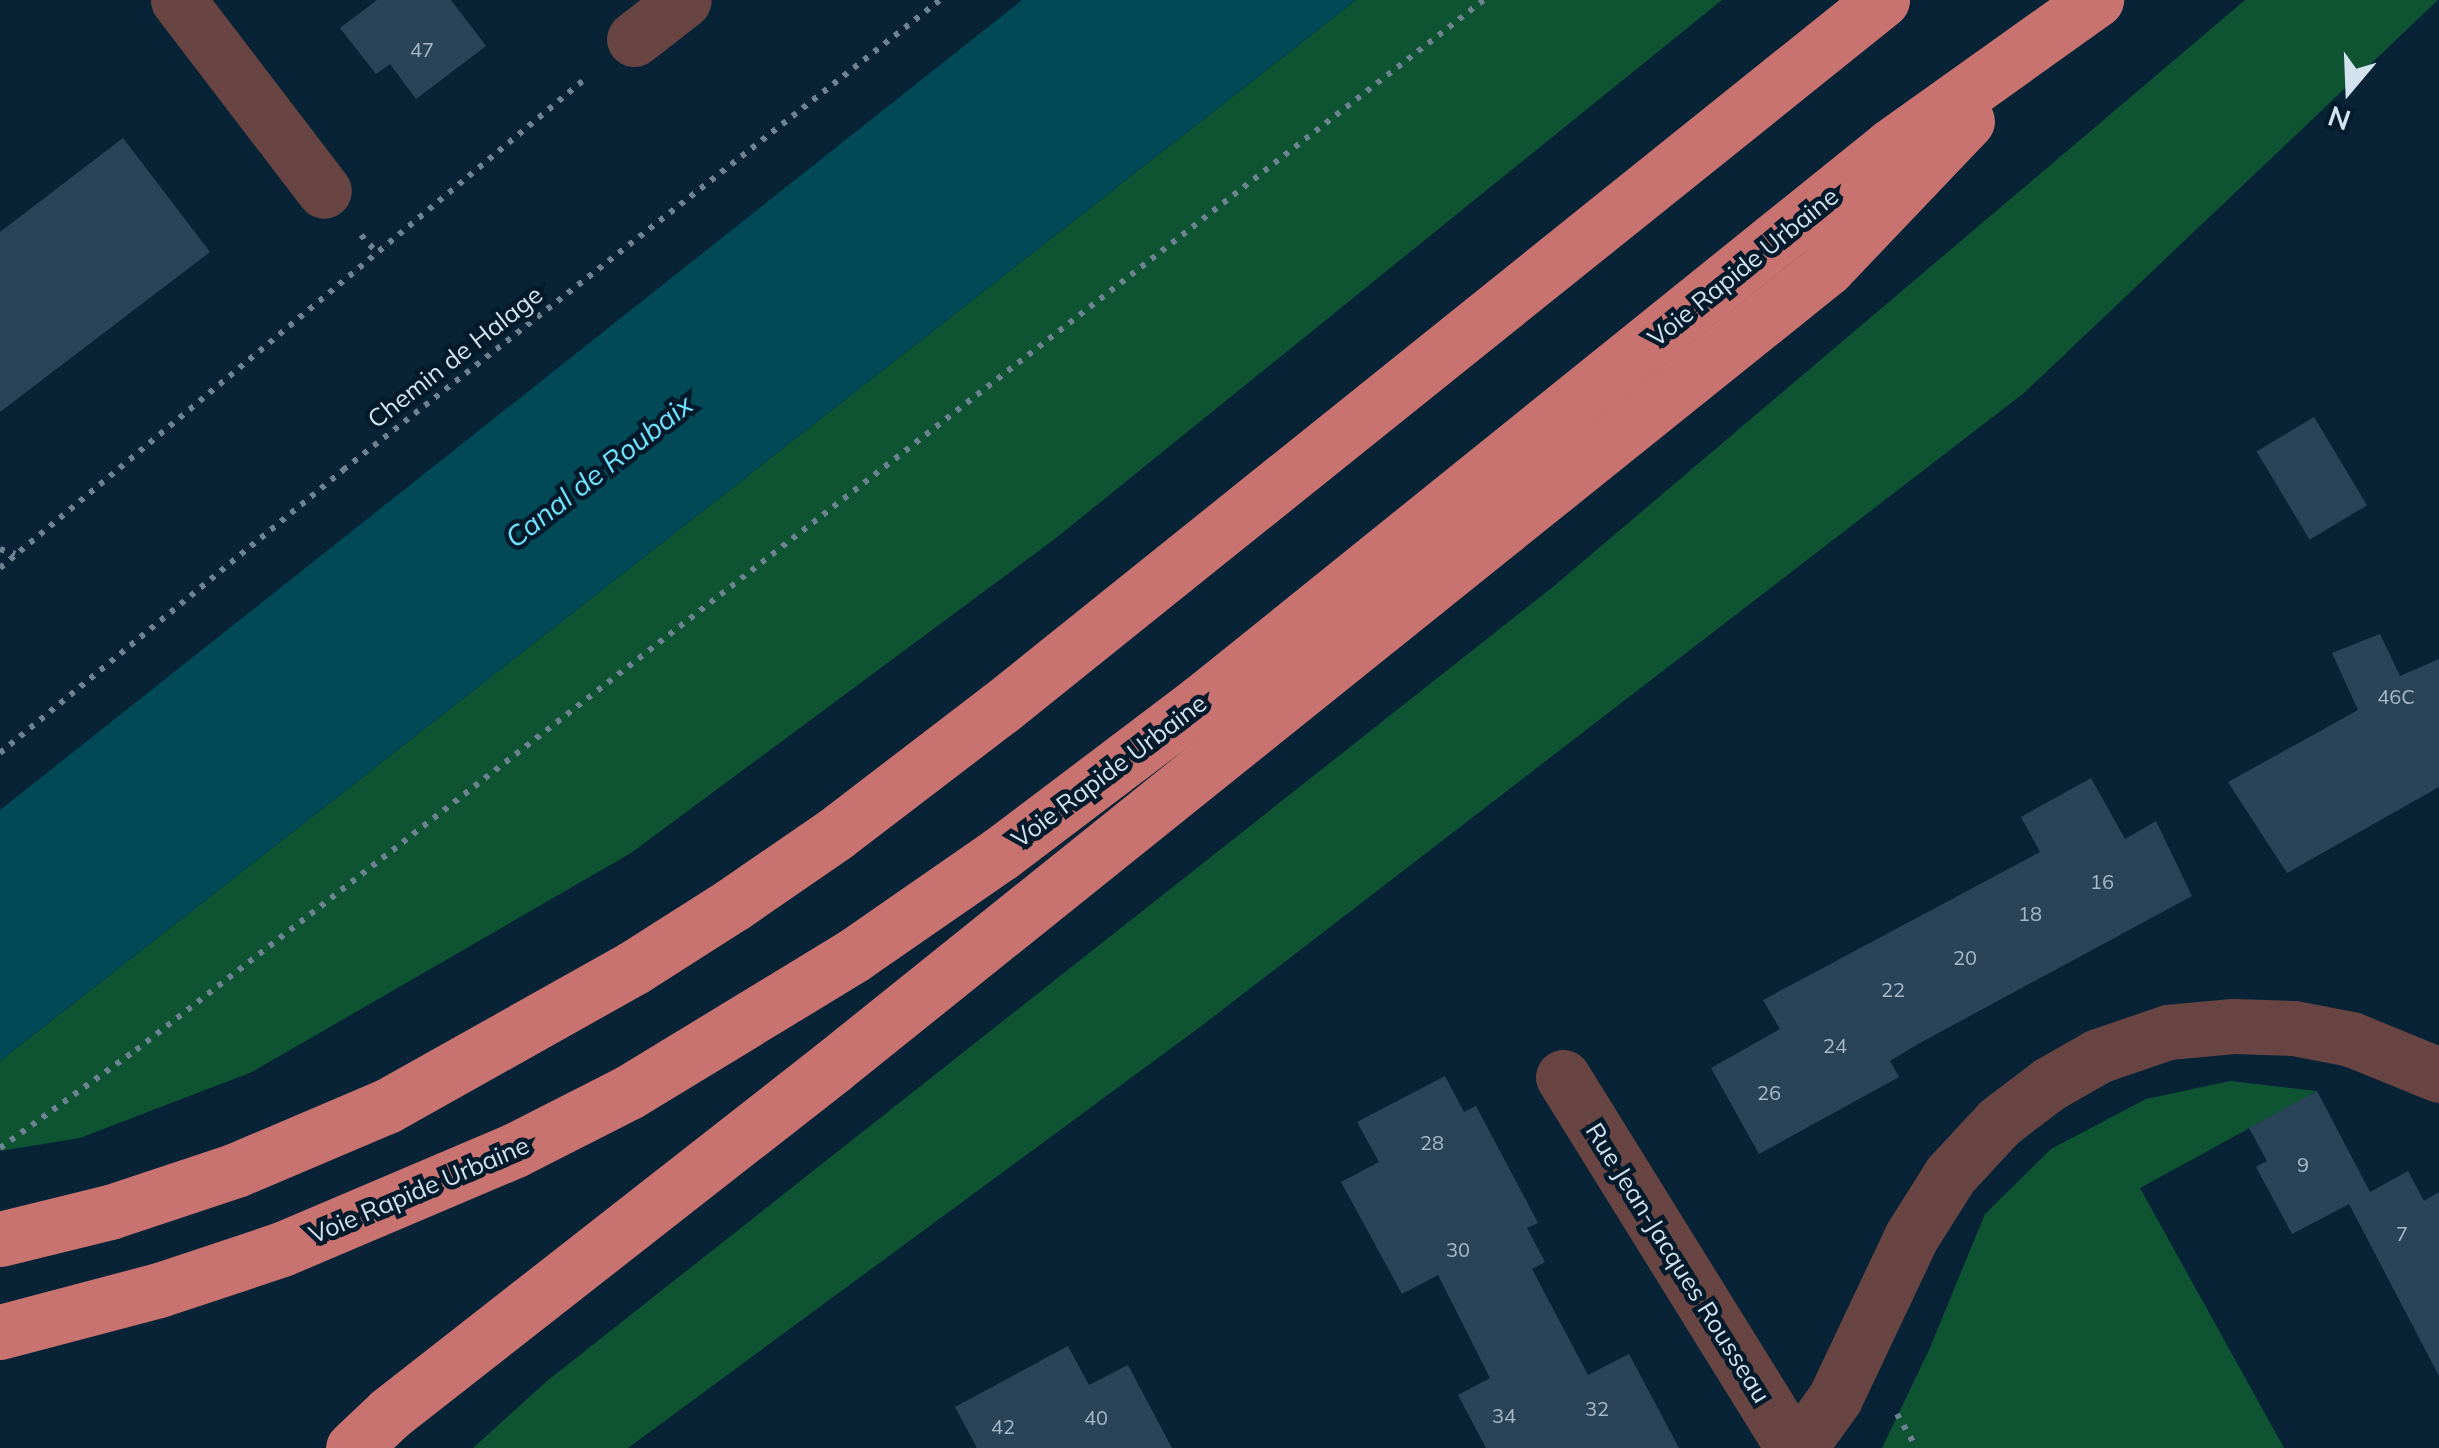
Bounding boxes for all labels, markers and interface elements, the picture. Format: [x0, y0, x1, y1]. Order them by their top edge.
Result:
house number: 47 [410, 37, 434, 61]
north arrow [2299, 40, 2399, 140]
text: N [2323, 99, 2355, 139]
street label: Voie Rapide Urbaine [1642, 181, 1844, 353]
street label: Chemin de Halage [362, 280, 548, 434]
water label: Canal de Roubaix [499, 387, 699, 555]
house number: 46C [2377, 684, 2415, 708]
street label: Voie Rapide Urbaine [1006, 688, 1212, 854]
house number: 16 [2090, 869, 2114, 893]
house number: 18 [2018, 901, 2042, 925]
house number: 20 [1953, 945, 1977, 969]
house number: 22 [1881, 977, 1905, 1001]
house number: 24 [1823, 1033, 1847, 1057]
house number: 26 [1757, 1080, 1781, 1104]
street label: Rue Jean-Jacques Rousseau [1579, 1118, 1777, 1408]
street label: Voie Rapide Urbaine [304, 1130, 534, 1250]
house number: 28 [1420, 1130, 1444, 1154]
house number: 9 [2297, 1152, 2309, 1176]
house number: 7 [2396, 1221, 2408, 1245]
house number: 30 [1446, 1237, 1470, 1261]
house number: 32 [1585, 1396, 1609, 1420]
house number: 34 [1492, 1403, 1516, 1427]
house number: 40 [1084, 1405, 1108, 1429]
house number: 42 [991, 1414, 1015, 1438]

